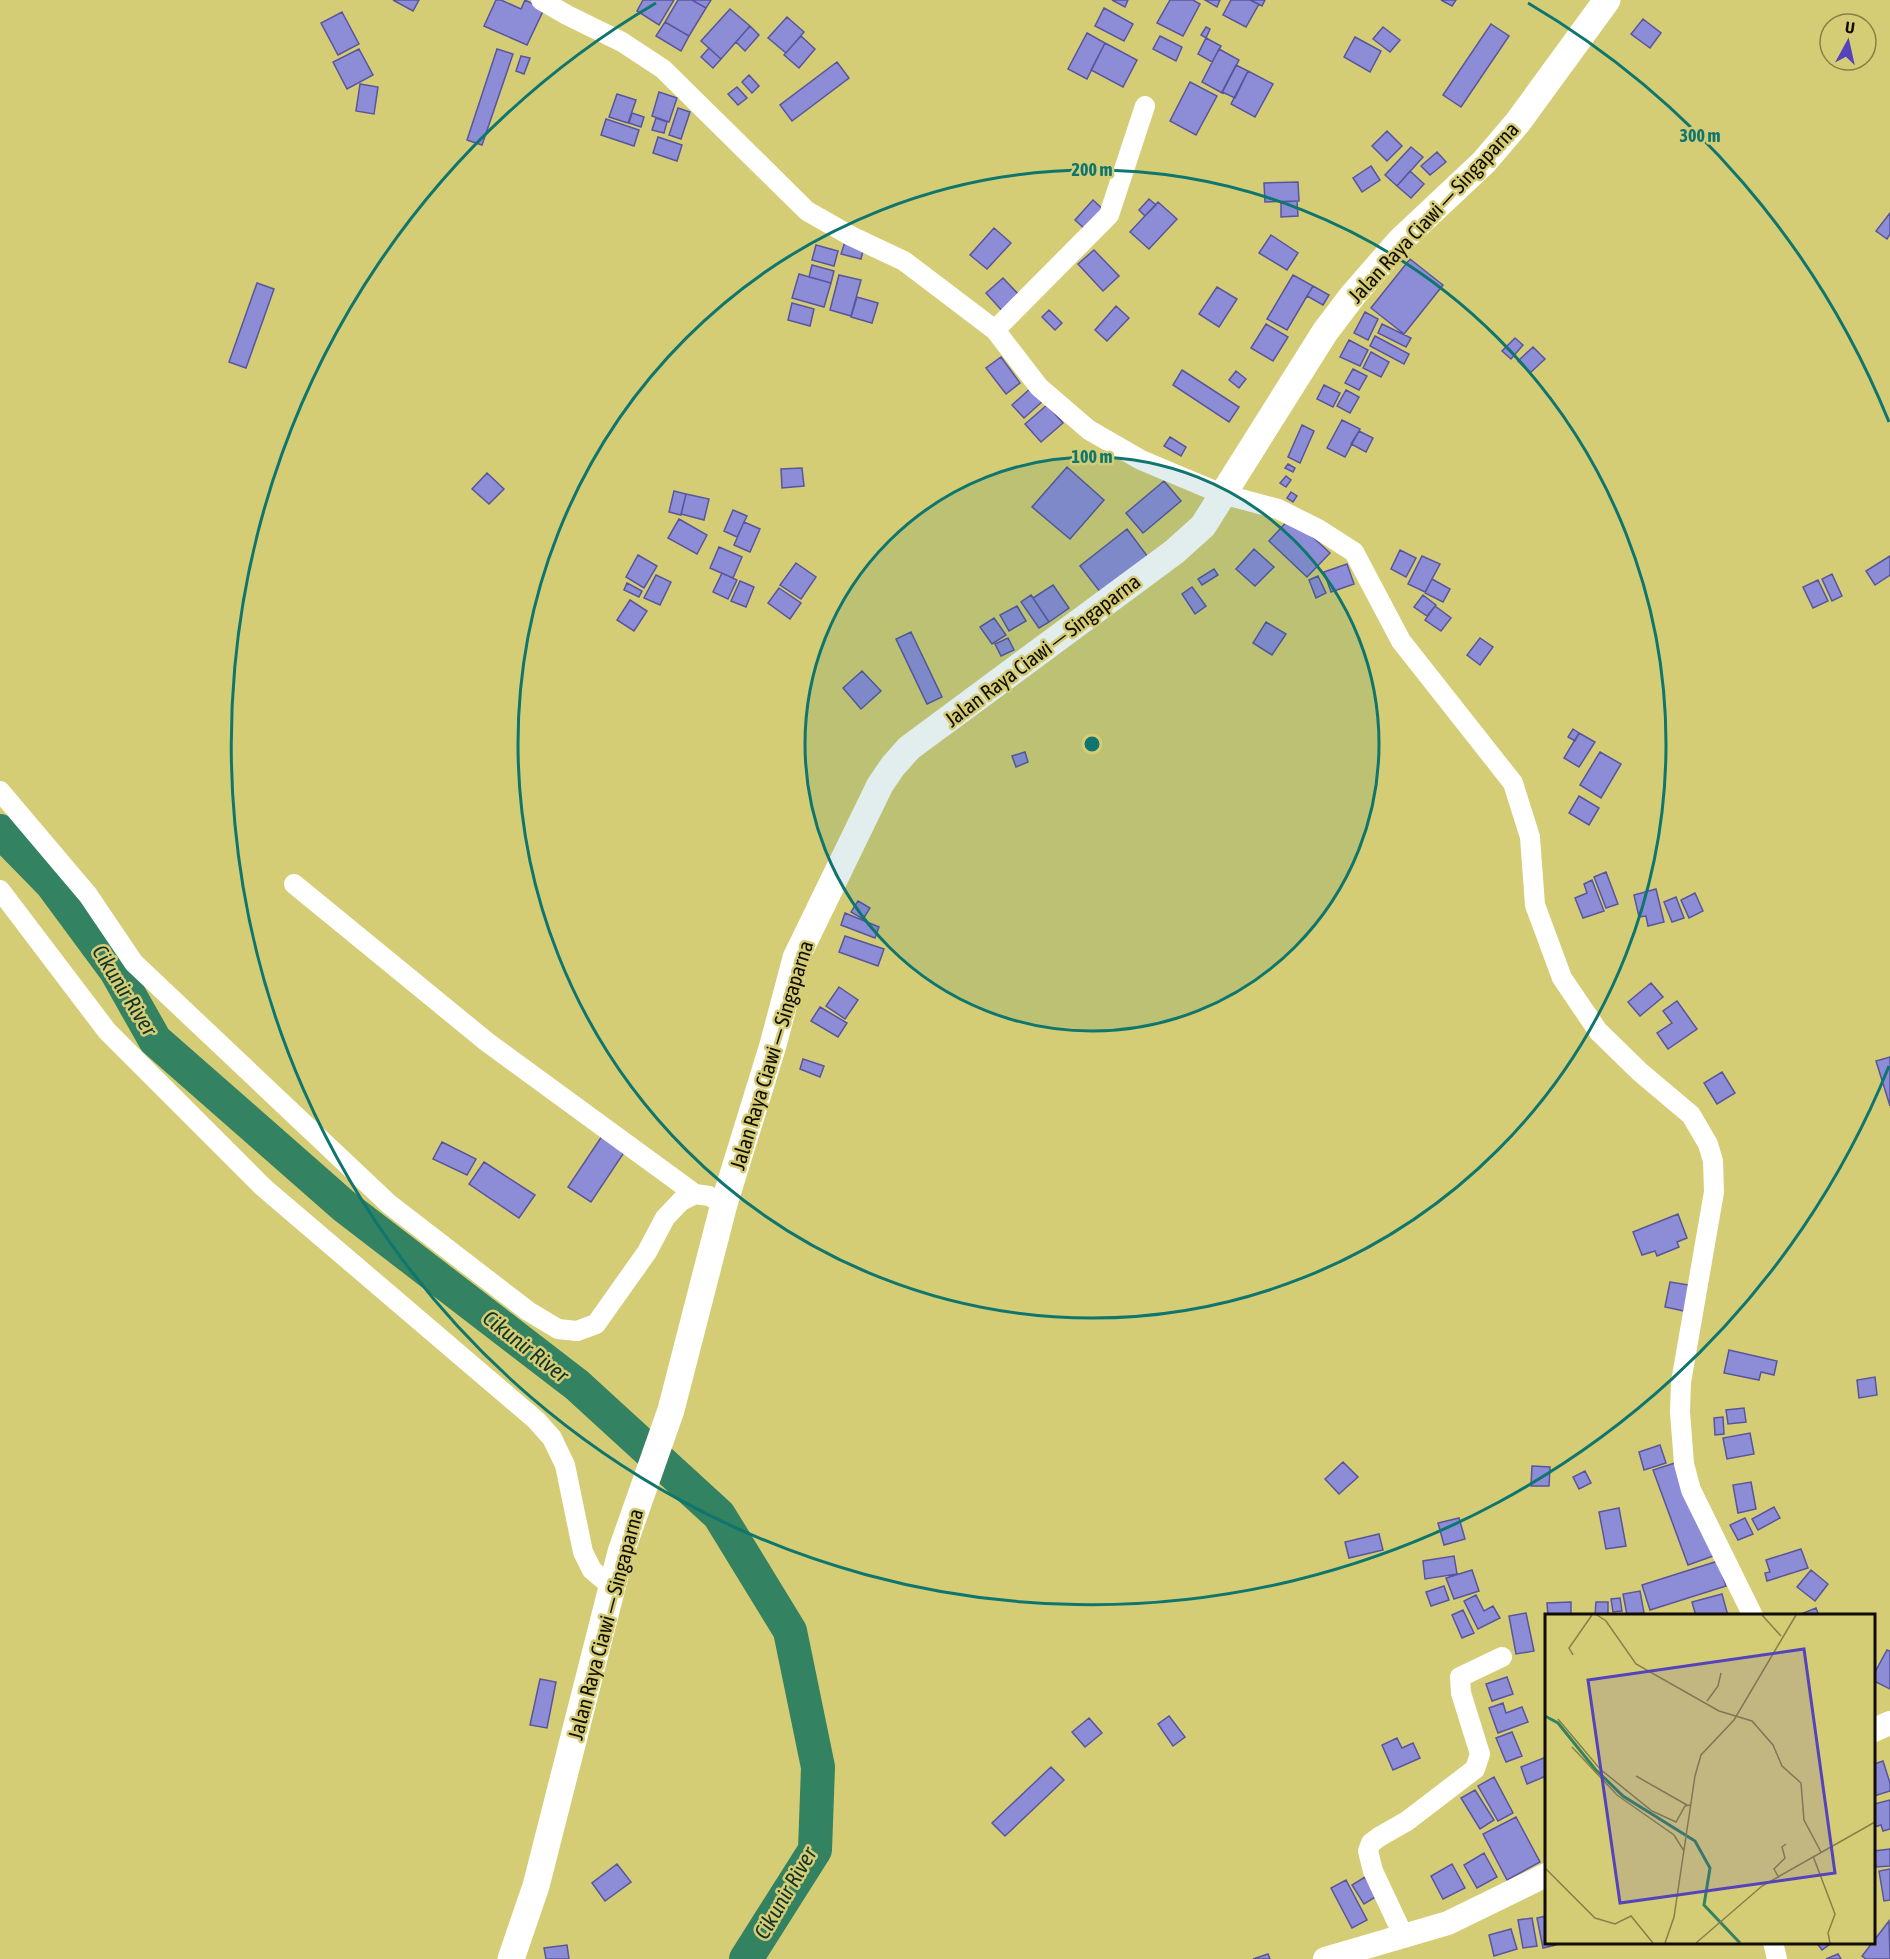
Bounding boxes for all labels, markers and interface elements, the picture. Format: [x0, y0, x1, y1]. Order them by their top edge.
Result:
north arrow [1818, 12, 1878, 72]
text: U [1844, 18, 1856, 37]
street label: Jalan Raya Ciawi — Singaparna [1343, 117, 1523, 307]
text: 300 m [1680, 125, 1720, 146]
text: 200 m [1072, 159, 1112, 180]
text: 100 m [1072, 446, 1112, 467]
street label: Jalan Raya Ciawi — Singaparna [940, 569, 1144, 731]
centre of rings [1082, 734, 1102, 754]
street label: Jalan Raya Ciawi — Singaparna [725, 938, 817, 1172]
water label: Cikunir River [87, 940, 164, 1041]
water label: Cikunir River [478, 1304, 575, 1389]
street label: Jalan Raya Ciawi — Singaparna [563, 1506, 647, 1742]
inset map [1545, 1614, 1875, 1944]
water label: Cikunir River [748, 1841, 822, 1944]

